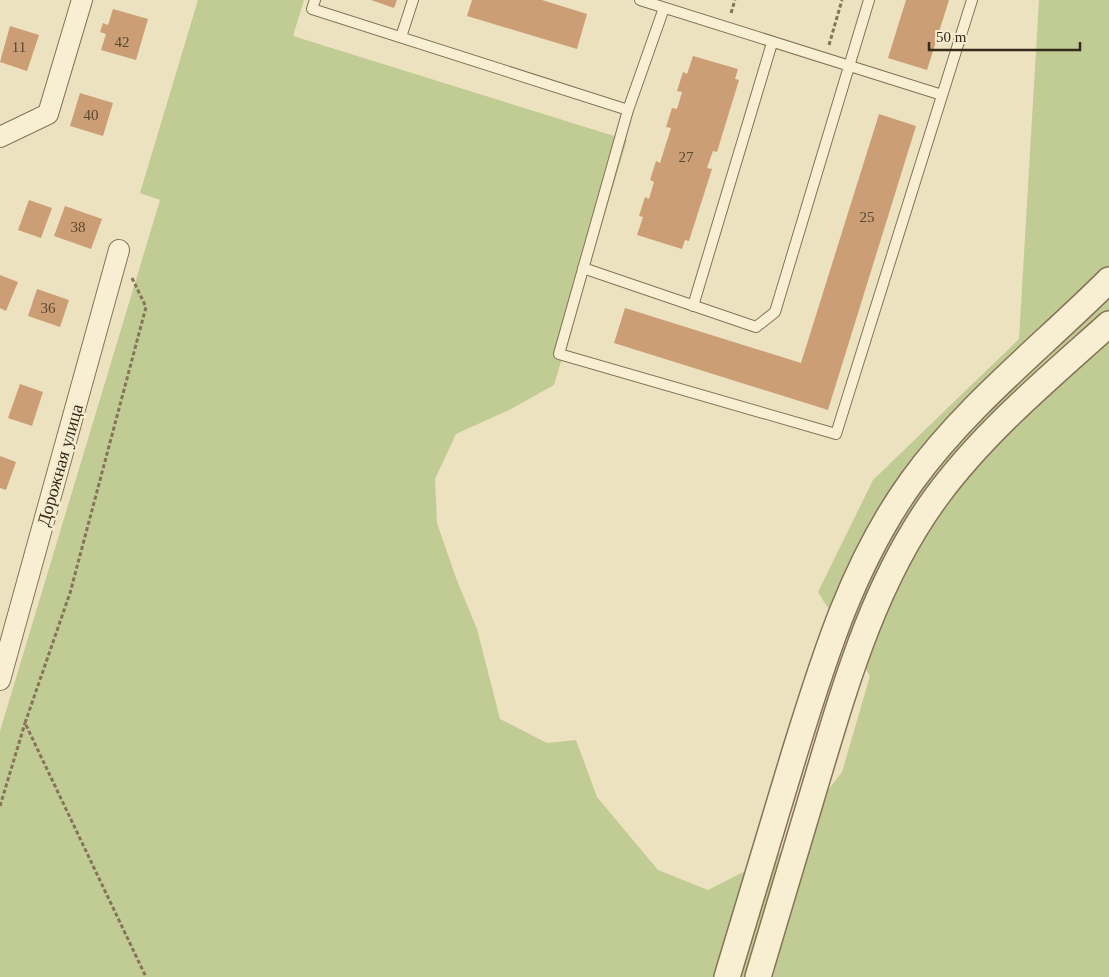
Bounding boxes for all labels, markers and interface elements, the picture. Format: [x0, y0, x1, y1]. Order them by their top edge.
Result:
scale bar [929, 20, 1080, 52]
text: 50 m [936, 29, 967, 45]
house number: 42 [115, 34, 130, 50]
house number: 11 [12, 39, 26, 55]
house number: 40 [84, 107, 99, 123]
house number: 27 [679, 149, 694, 165]
house number: 25 [860, 209, 875, 225]
house number: 38 [71, 219, 86, 235]
house number: 36 [41, 300, 56, 316]
street label: Дорожная улица [33, 402, 87, 528]

